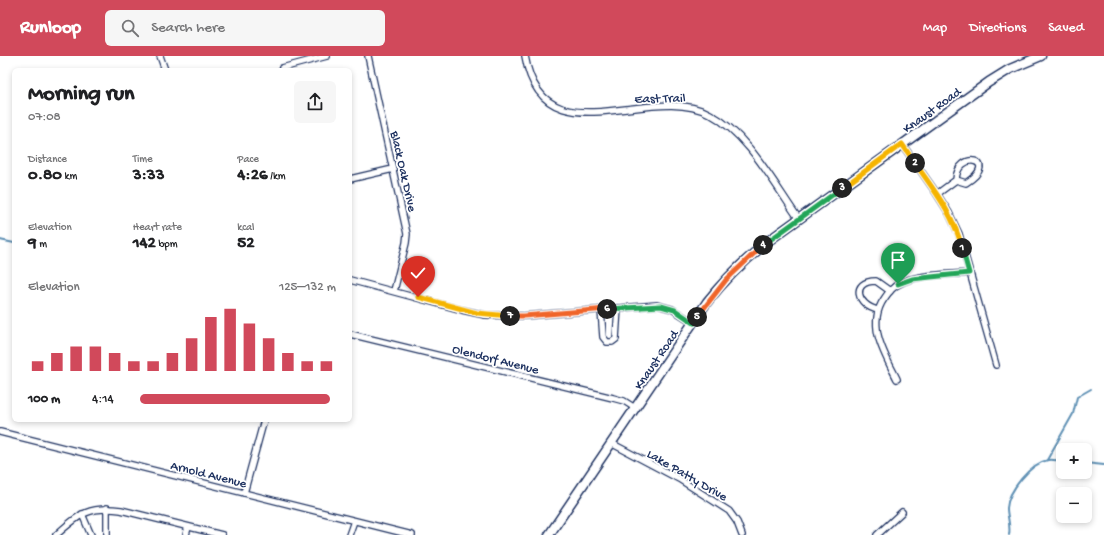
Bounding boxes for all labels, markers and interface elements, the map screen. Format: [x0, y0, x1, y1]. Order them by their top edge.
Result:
search box [105, 10, 385, 46]
text: Runloop [20, 17, 81, 40]
icon: search [119, 17, 141, 39]
text: Search here [151, 19, 225, 37]
text: Map [923, 20, 947, 37]
text: Directions [969, 20, 1026, 37]
text: Saved [1048, 20, 1084, 37]
button: share [294, 81, 336, 123]
text: Morning run [28, 82, 134, 108]
street label: Knaust Road [900, 84, 966, 137]
street label: East Trail [634, 92, 686, 107]
text: 07:08 [28, 110, 61, 125]
street label: Black Oak Drive [386, 129, 419, 214]
pin: 2 [905, 153, 925, 173]
text: Distance [28, 154, 67, 166]
text: Time [133, 154, 153, 166]
text: Pace [237, 154, 259, 166]
text: 2 [912, 157, 918, 169]
text: 0.80 [28, 166, 62, 186]
text: 3:33 [133, 166, 164, 186]
text: 4:26 [237, 166, 268, 186]
text: km [62, 171, 77, 183]
text: /km [268, 171, 286, 183]
pin: 3 [832, 178, 852, 198]
text: 3 [839, 182, 845, 194]
text: Elevation [28, 222, 72, 234]
text: Heart rate [133, 222, 182, 234]
text: kcal [237, 222, 255, 234]
text: 9 [28, 234, 37, 254]
text: 142 [133, 234, 156, 254]
text: 52 [237, 234, 255, 254]
pin: 4 [753, 235, 773, 255]
pin: 1 [952, 238, 972, 258]
text: m [37, 239, 47, 251]
text: bpm [156, 239, 178, 251]
text: 4 [760, 239, 766, 251]
text: 1 [960, 242, 964, 254]
pin [881, 243, 915, 284]
icon: arrive [887, 249, 909, 271]
pin [401, 256, 435, 297]
icon: check [407, 262, 429, 284]
text: Elevation [28, 280, 80, 295]
text: 125–132 m [279, 280, 336, 295]
pin: 6 [597, 299, 617, 319]
text: 6 [604, 303, 610, 315]
pin: 7 [500, 306, 520, 326]
pin: 5 [687, 307, 707, 327]
text: 7 [507, 310, 513, 322]
text: 5 [694, 311, 700, 323]
street label: Knaust Road [632, 327, 683, 393]
street label: Olendorf Avenue [451, 342, 541, 379]
text: 100 m [28, 392, 60, 407]
text: 4:14 [92, 392, 114, 407]
map controls [1056, 443, 1092, 523]
button: + [1056, 443, 1092, 479]
street label: Lake Patty Drive [644, 447, 730, 505]
street label: Arnold Avenue [169, 459, 248, 492]
button: − [1056, 487, 1092, 523]

